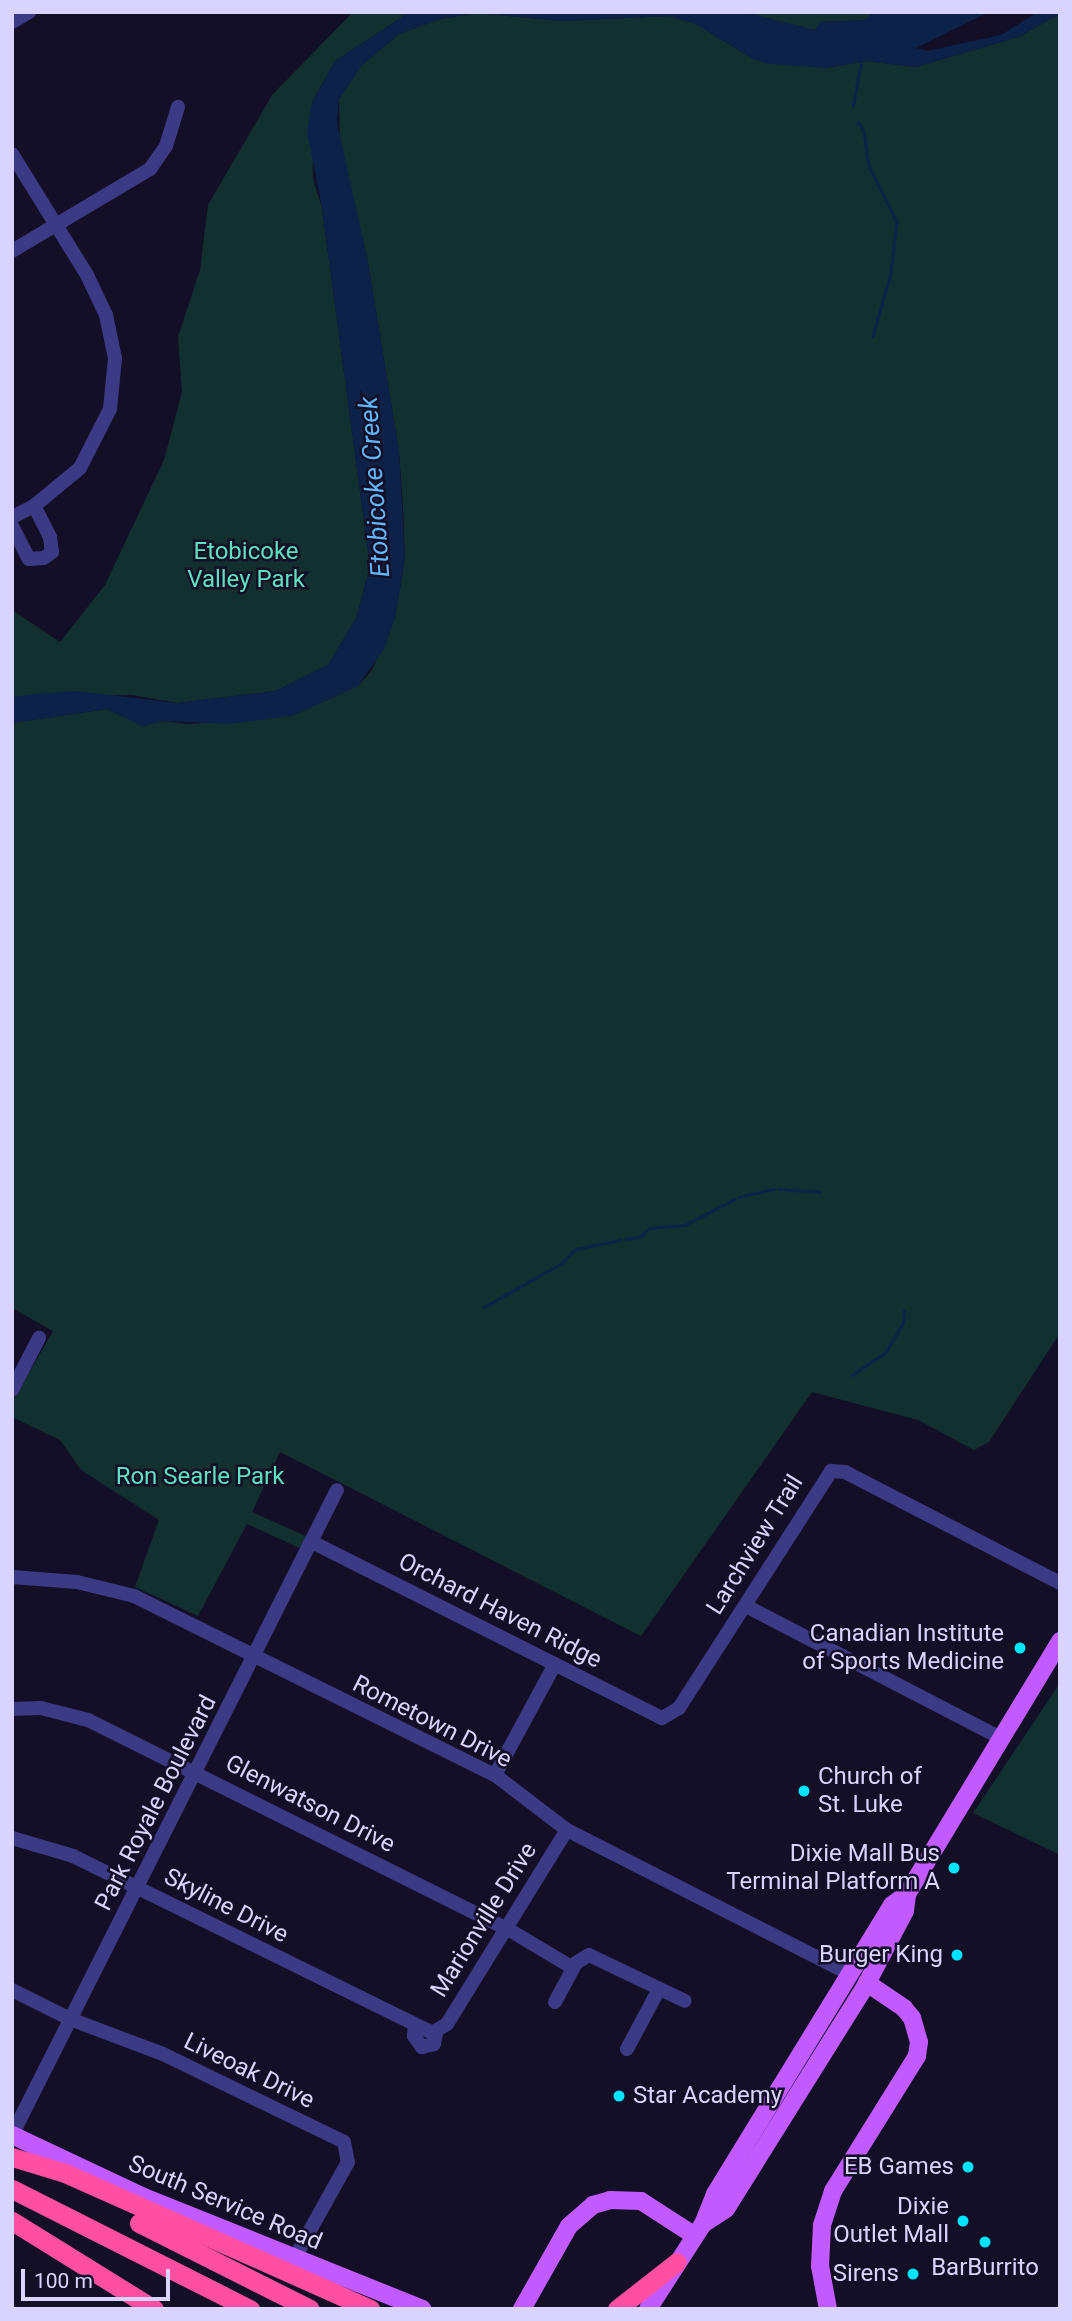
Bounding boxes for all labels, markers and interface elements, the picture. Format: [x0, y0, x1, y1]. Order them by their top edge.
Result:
water label: Etobicoke Creek [353, 396, 397, 578]
park label: Etobicoke Valley Park [187, 538, 305, 594]
park label: Ron Searle Park [116, 1463, 284, 1491]
street label: Larchview Trail [700, 1470, 810, 1620]
street label: Orchard Haven Ridge [393, 1547, 607, 1675]
place label: Canadian Institute of Sports Medicine [802, 1620, 1004, 1676]
marker: Canadian Institute of Sports Medicine [1010, 1638, 1030, 1658]
street label: Rometown Drive [348, 1670, 516, 1774]
street label: Park Royale Boulevard [89, 1691, 223, 1915]
street label: Glenwatson Drive [220, 1749, 400, 1859]
place label: Church of St. Luke [818, 1763, 922, 1819]
marker: Church of St. Luke [796, 1783, 812, 1799]
street label: Marionville Drive [425, 1837, 543, 2003]
place label: Dixie Mall Bus Terminal Platform A [726, 1840, 940, 1896]
marker: Dixie Mall Bus Terminal Platform A [946, 1860, 962, 1876]
street label: Skyline Drive [159, 1862, 293, 1950]
place label: Burger King [819, 1941, 943, 1969]
marker: Burger King [949, 1947, 965, 1963]
street label: Liveoak Drive [179, 2027, 319, 2115]
place label: Star Academy [633, 2082, 782, 2110]
marker: Star Academy [611, 2088, 627, 2104]
street label: South Service Road [124, 2149, 326, 2257]
place label: EB Games [844, 2153, 954, 2181]
marker: EB Games [960, 2159, 976, 2175]
place label: Dixie Outlet Mall [833, 2193, 949, 2249]
marker: Dixie Outlet Mall [955, 2213, 971, 2229]
marker: BarBurrito [977, 2234, 993, 2250]
scale bar [24, 2254, 173, 2298]
place label: BarBurrito [931, 2254, 1039, 2282]
place label: Sirens [833, 2260, 899, 2288]
marker: Sirens [905, 2266, 921, 2282]
text: 100 m [34, 2269, 93, 2293]

